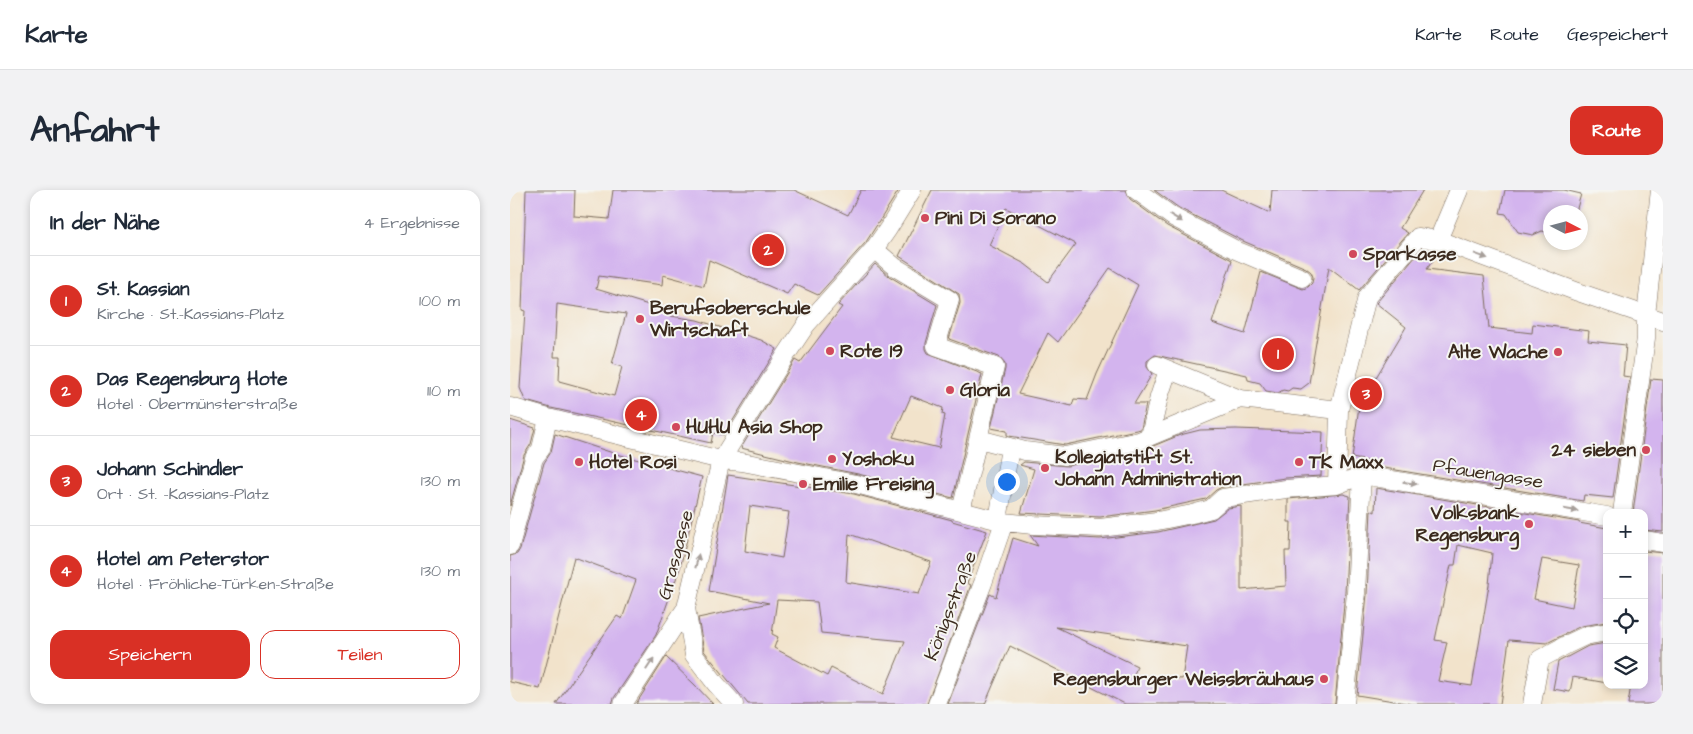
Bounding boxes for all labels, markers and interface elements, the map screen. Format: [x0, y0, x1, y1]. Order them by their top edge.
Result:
text: Karte [25, 18, 88, 52]
text: Karte [1415, 22, 1462, 47]
text: Route [1490, 22, 1539, 47]
text: Gespeichert [1567, 22, 1668, 47]
text: Anfahrt [30, 106, 159, 155]
button: Route [1570, 106, 1663, 155]
place label: Pini Di Sorano [935, 205, 1056, 232]
north arrow [1543, 205, 1588, 250]
text: In der Nähe [50, 208, 160, 237]
text: 4 Ergebnisse [363, 212, 460, 234]
marker: Pini Di Sorano [919, 212, 931, 224]
one-way arrow [1169, 213, 1182, 222]
pin: 2 [752, 231, 784, 269]
place label: Sparkasse [1362, 241, 1457, 268]
marker: Sparkasse [1347, 248, 1359, 260]
one-way arrow [1474, 252, 1489, 260]
text: St. Kassian [97, 276, 189, 303]
text: 1 [65, 290, 67, 312]
text: 100 m [419, 290, 460, 312]
place label: Berufsoberschule Wirtschaft [649, 295, 811, 344]
text: Kirche · St.-Kassians-Platz [97, 303, 284, 325]
marker: Berufsoberschule Wirtschaft [634, 313, 646, 325]
pin: 1 [1262, 335, 1294, 373]
place label: Rote 19 [840, 338, 903, 365]
place label: Alte Wache [1448, 339, 1549, 366]
marker: Rote 19 [824, 345, 836, 357]
marker: Alte Wache [1552, 346, 1564, 358]
text: Das Regensburg Hote [97, 366, 287, 393]
pin: 3 [1350, 375, 1382, 413]
place label: Gloria [960, 377, 1010, 404]
text: 2 [61, 380, 71, 402]
text: 110 m [427, 380, 460, 402]
marker: Gloria [944, 384, 956, 396]
text: Hotel · Obermünsterstraße [97, 393, 298, 415]
pin: 4 [625, 396, 657, 434]
place label: HUHU Asia Shop [686, 414, 823, 441]
marker: HUHU Asia Shop [670, 421, 682, 433]
place label: 24 sieben [1550, 437, 1636, 464]
place label: Kollegiatstift St. Johann Administration [1054, 444, 1242, 493]
marker: 24 sieben [1640, 444, 1652, 456]
place label: Yoshoku [842, 446, 914, 473]
place label: Hotel Rosi [589, 449, 677, 476]
place label: TK Maxx [1308, 449, 1384, 476]
street label: Pfauengasse [1431, 452, 1545, 497]
marker: Yoshoku [826, 453, 838, 465]
text: Johann Schindler [97, 456, 243, 483]
marker: Hotel Rosi [573, 456, 585, 468]
marker: TK Maxx [1293, 456, 1305, 468]
marker: Kollegiatstift St. Johann Administration [1039, 462, 1051, 474]
your location [994, 469, 1020, 495]
text: 3 [62, 470, 70, 492]
text: 130 m [421, 470, 460, 492]
place label: Emilie Freising [813, 471, 934, 499]
marker: Emilie Freising [797, 478, 809, 490]
one-way arrow [1403, 479, 1419, 487]
text: Ort · St. -Kassians-Platz [97, 483, 269, 505]
place label: Volksbank Regensburg [1415, 500, 1519, 550]
one-way arrow [1563, 506, 1579, 514]
street label: Grasgasse [651, 507, 702, 603]
map controls [1603, 509, 1648, 689]
button: + [1603, 509, 1648, 554]
marker: Volksbank Regensburg [1523, 518, 1535, 530]
text: Hotel am Peterstor [97, 546, 269, 573]
street label: Königsstraße [918, 547, 985, 665]
one-way arrow [693, 553, 701, 568]
button: − [1603, 554, 1648, 599]
text: 4 [61, 560, 71, 582]
text: 130 m [421, 560, 460, 582]
text: Hotel · Fröhliche-Türken-Straße [97, 573, 334, 595]
button: locate [1603, 599, 1648, 644]
button: Speichern [50, 630, 250, 679]
button: Teilen [260, 630, 460, 679]
button: layers [1603, 644, 1648, 689]
one-way arrow [646, 657, 655, 670]
place label: Regensburger Weissbräuhaus [1053, 666, 1314, 694]
marker: Regensburger Weissbräuhaus [1318, 673, 1330, 685]

